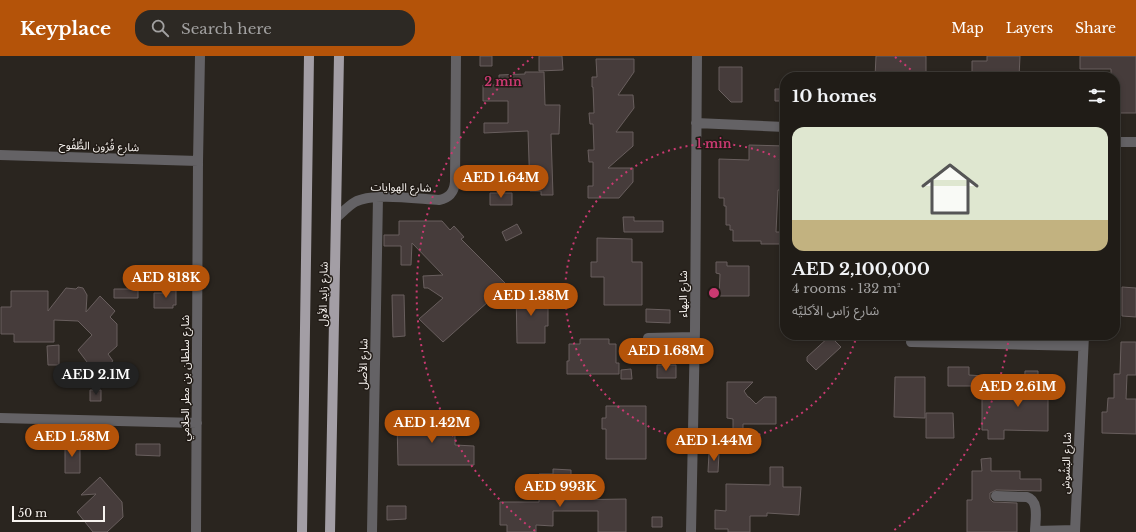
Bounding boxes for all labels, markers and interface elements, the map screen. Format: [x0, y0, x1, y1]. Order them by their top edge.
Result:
search box [135, 10, 415, 46]
text: Keyplace [20, 17, 111, 40]
icon: search [149, 17, 171, 39]
text: Search here [181, 19, 272, 38]
text: Map [951, 19, 984, 37]
text: Layers [1006, 19, 1053, 37]
text: Share [1075, 19, 1116, 37]
text: 2 min [484, 74, 522, 89]
icon: filters [1086, 85, 1108, 107]
text: 10 homes [792, 86, 877, 107]
text: 1 min [697, 136, 732, 151]
street label: شارع قُرُون الطُّفُوح [59, 137, 140, 155]
icon: home [914, 153, 986, 225]
pin: AED 1.64M [455, 165, 547, 199]
text: AED 1.64M [462, 169, 540, 186]
street label: شارع الهوايات [370, 179, 432, 196]
text: AED 2,100,000 [792, 259, 930, 280]
street label: شارع زايد الأول [315, 261, 332, 327]
pin: AED 818K [125, 265, 207, 299]
text: AED 818K [132, 269, 200, 286]
street label: شارع البهاء [676, 270, 691, 318]
text: 4 rooms · 132 m² [792, 280, 901, 297]
pin: AED 1.38M [485, 283, 577, 317]
centre of rings [707, 286, 721, 300]
text: AED 1.38M [493, 287, 569, 304]
text: شارع رَاس الأكليَّه [792, 302, 879, 319]
street label: شارع سلطان بن مطر الحلامي [178, 314, 195, 441]
street label: شارع الأصل [356, 338, 371, 390]
pin: AED 1.68M [620, 338, 712, 372]
text: AED 1.68M [628, 342, 704, 359]
pin: AED 2.1M [55, 362, 137, 396]
text: AED 2.1M [62, 366, 130, 383]
pin: AED 2.61M [972, 374, 1064, 408]
text: AED 2.61M [980, 378, 1056, 395]
pin: AED 1.42M [386, 410, 478, 444]
text: AED 1.42M [394, 414, 470, 431]
pin: AED 1.58M [26, 424, 118, 458]
text: AED 1.58M [34, 428, 110, 445]
pin: AED 1.44M [668, 428, 760, 462]
text: AED 1.44M [675, 432, 753, 449]
street label: شارع البَشُوش [1058, 432, 1075, 494]
pin: AED 993K [519, 474, 601, 508]
text: AED 993K [524, 478, 596, 495]
scale bar [12, 504, 105, 523]
text: 50 m [18, 506, 47, 520]

